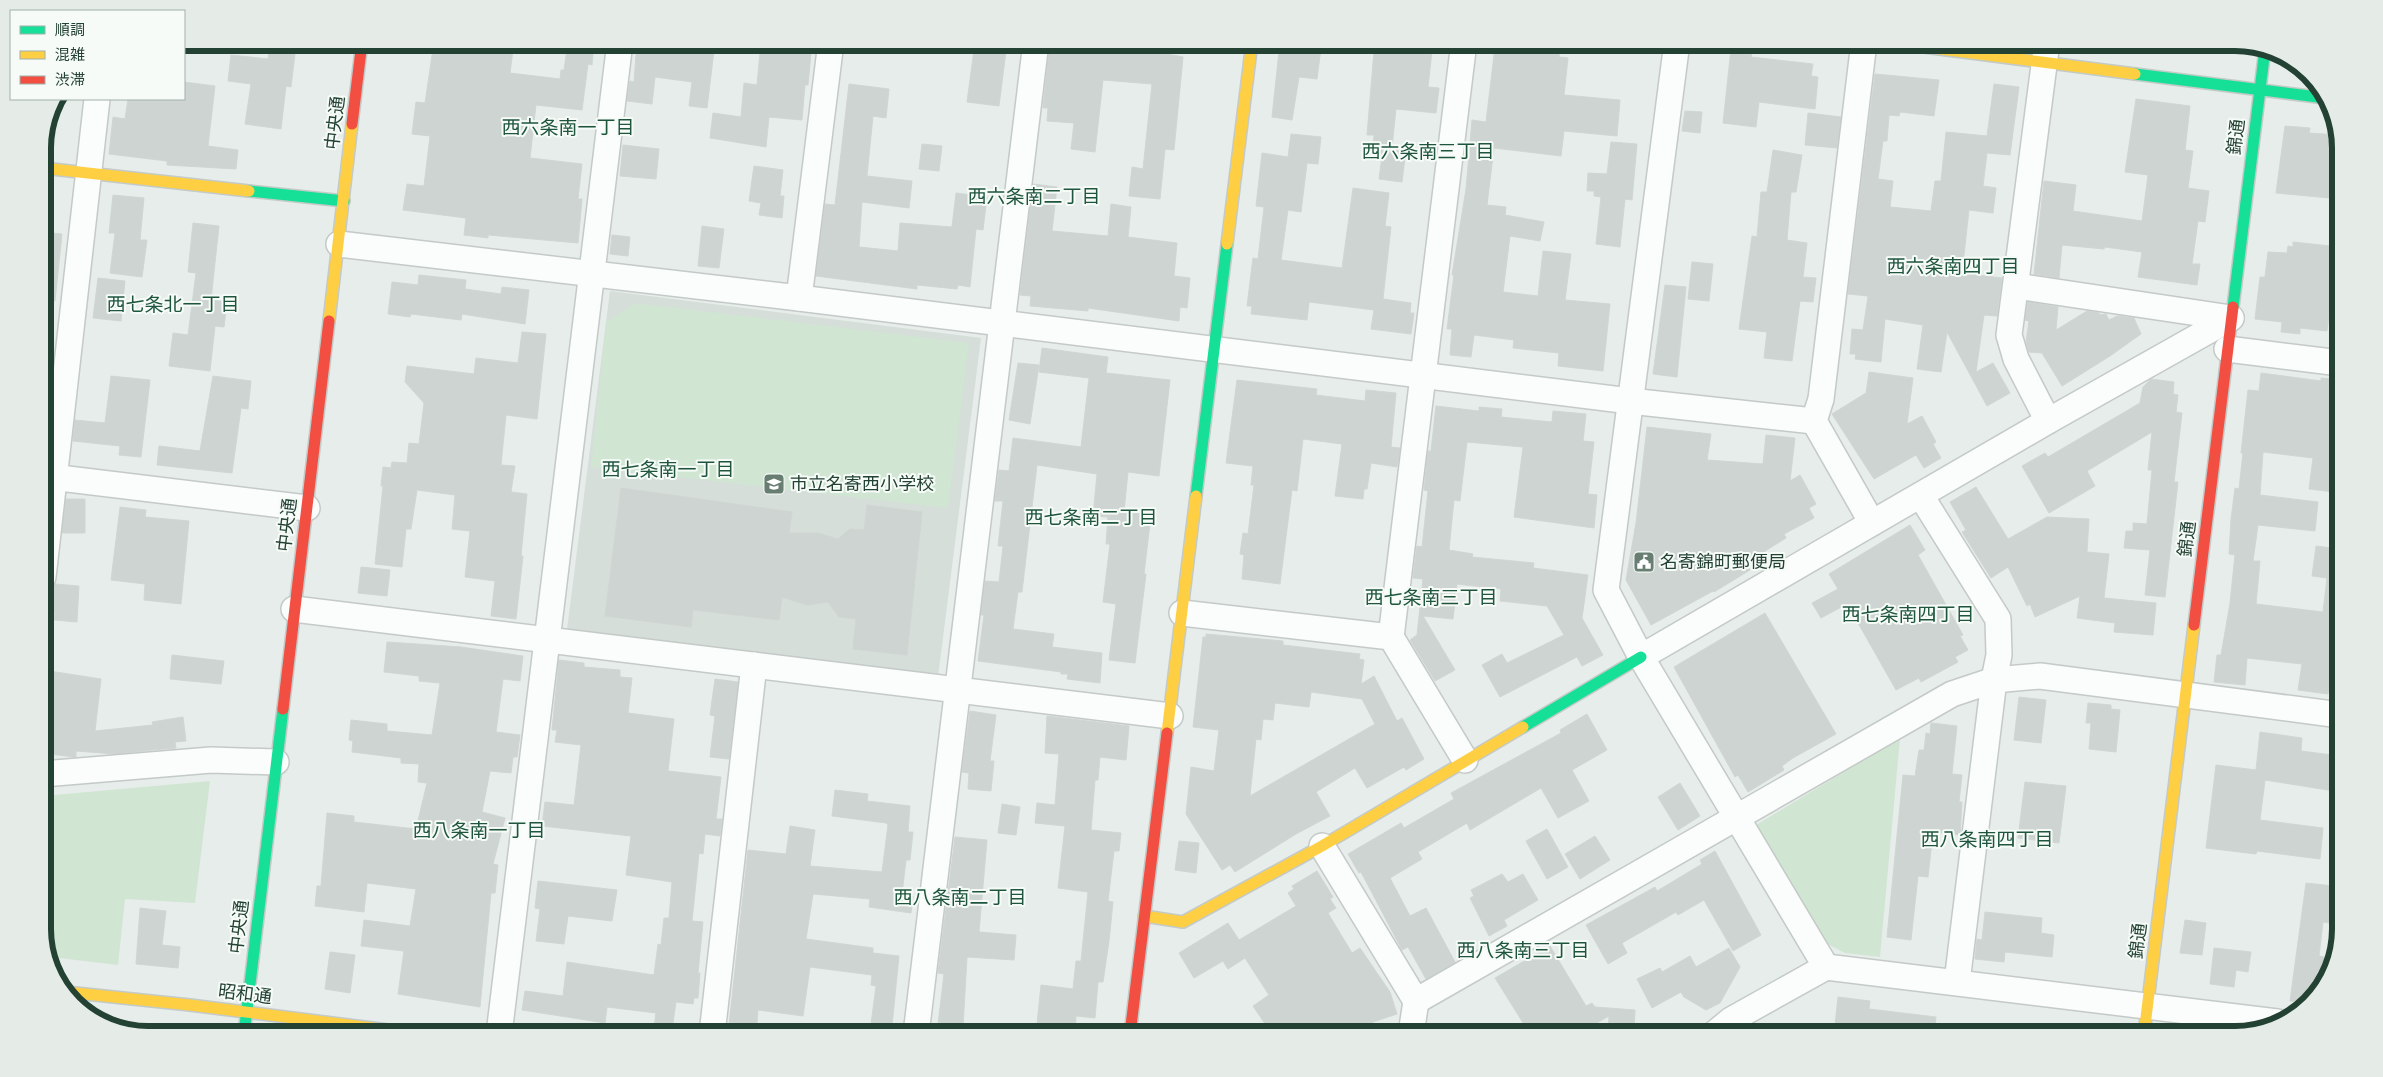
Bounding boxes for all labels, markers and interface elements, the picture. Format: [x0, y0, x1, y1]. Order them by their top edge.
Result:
legend [10, 10, 185, 100]
text: 順調 [55, 20, 85, 40]
text: 混雑 [55, 45, 85, 65]
text: 渋滞 [55, 70, 85, 90]
street label: 中央通 [320, 95, 350, 151]
district label: 西六条南一丁目 [501, 115, 635, 141]
street label: 錦通 [2222, 118, 2250, 156]
district label: 西六条南三丁目 [1361, 139, 1495, 165]
district label: 西六条南二丁目 [967, 184, 1101, 210]
district label: 西六条南四丁目 [1886, 254, 2020, 280]
district label: 西七条北一丁目 [106, 292, 240, 318]
district label: 西七条南一丁目 [601, 457, 735, 483]
school or university icon: 市立名寄西小学校 [762, 472, 786, 496]
place label: 市立名寄西小学校 [790, 472, 934, 496]
street label: 中央通 [272, 497, 302, 553]
district label: 西七条南二丁目 [1024, 505, 1158, 531]
street label: 錦通 [2173, 520, 2201, 558]
public building icon: 名寄錦町郵便局 [1632, 550, 1656, 574]
place label: 名寄錦町郵便局 [1660, 550, 1786, 574]
district label: 西七条南三丁目 [1364, 585, 1498, 611]
district label: 西七条南四丁目 [1841, 602, 1975, 628]
district label: 西八条南一丁目 [412, 818, 546, 844]
district label: 西八条南四丁目 [1920, 827, 2054, 853]
district label: 西八条南二丁目 [893, 885, 1027, 911]
street label: 中央通 [224, 899, 254, 955]
street label: 錦通 [2124, 922, 2152, 960]
district label: 西八条南三丁目 [1456, 938, 1590, 964]
street label: 昭和通 [217, 979, 273, 1009]

